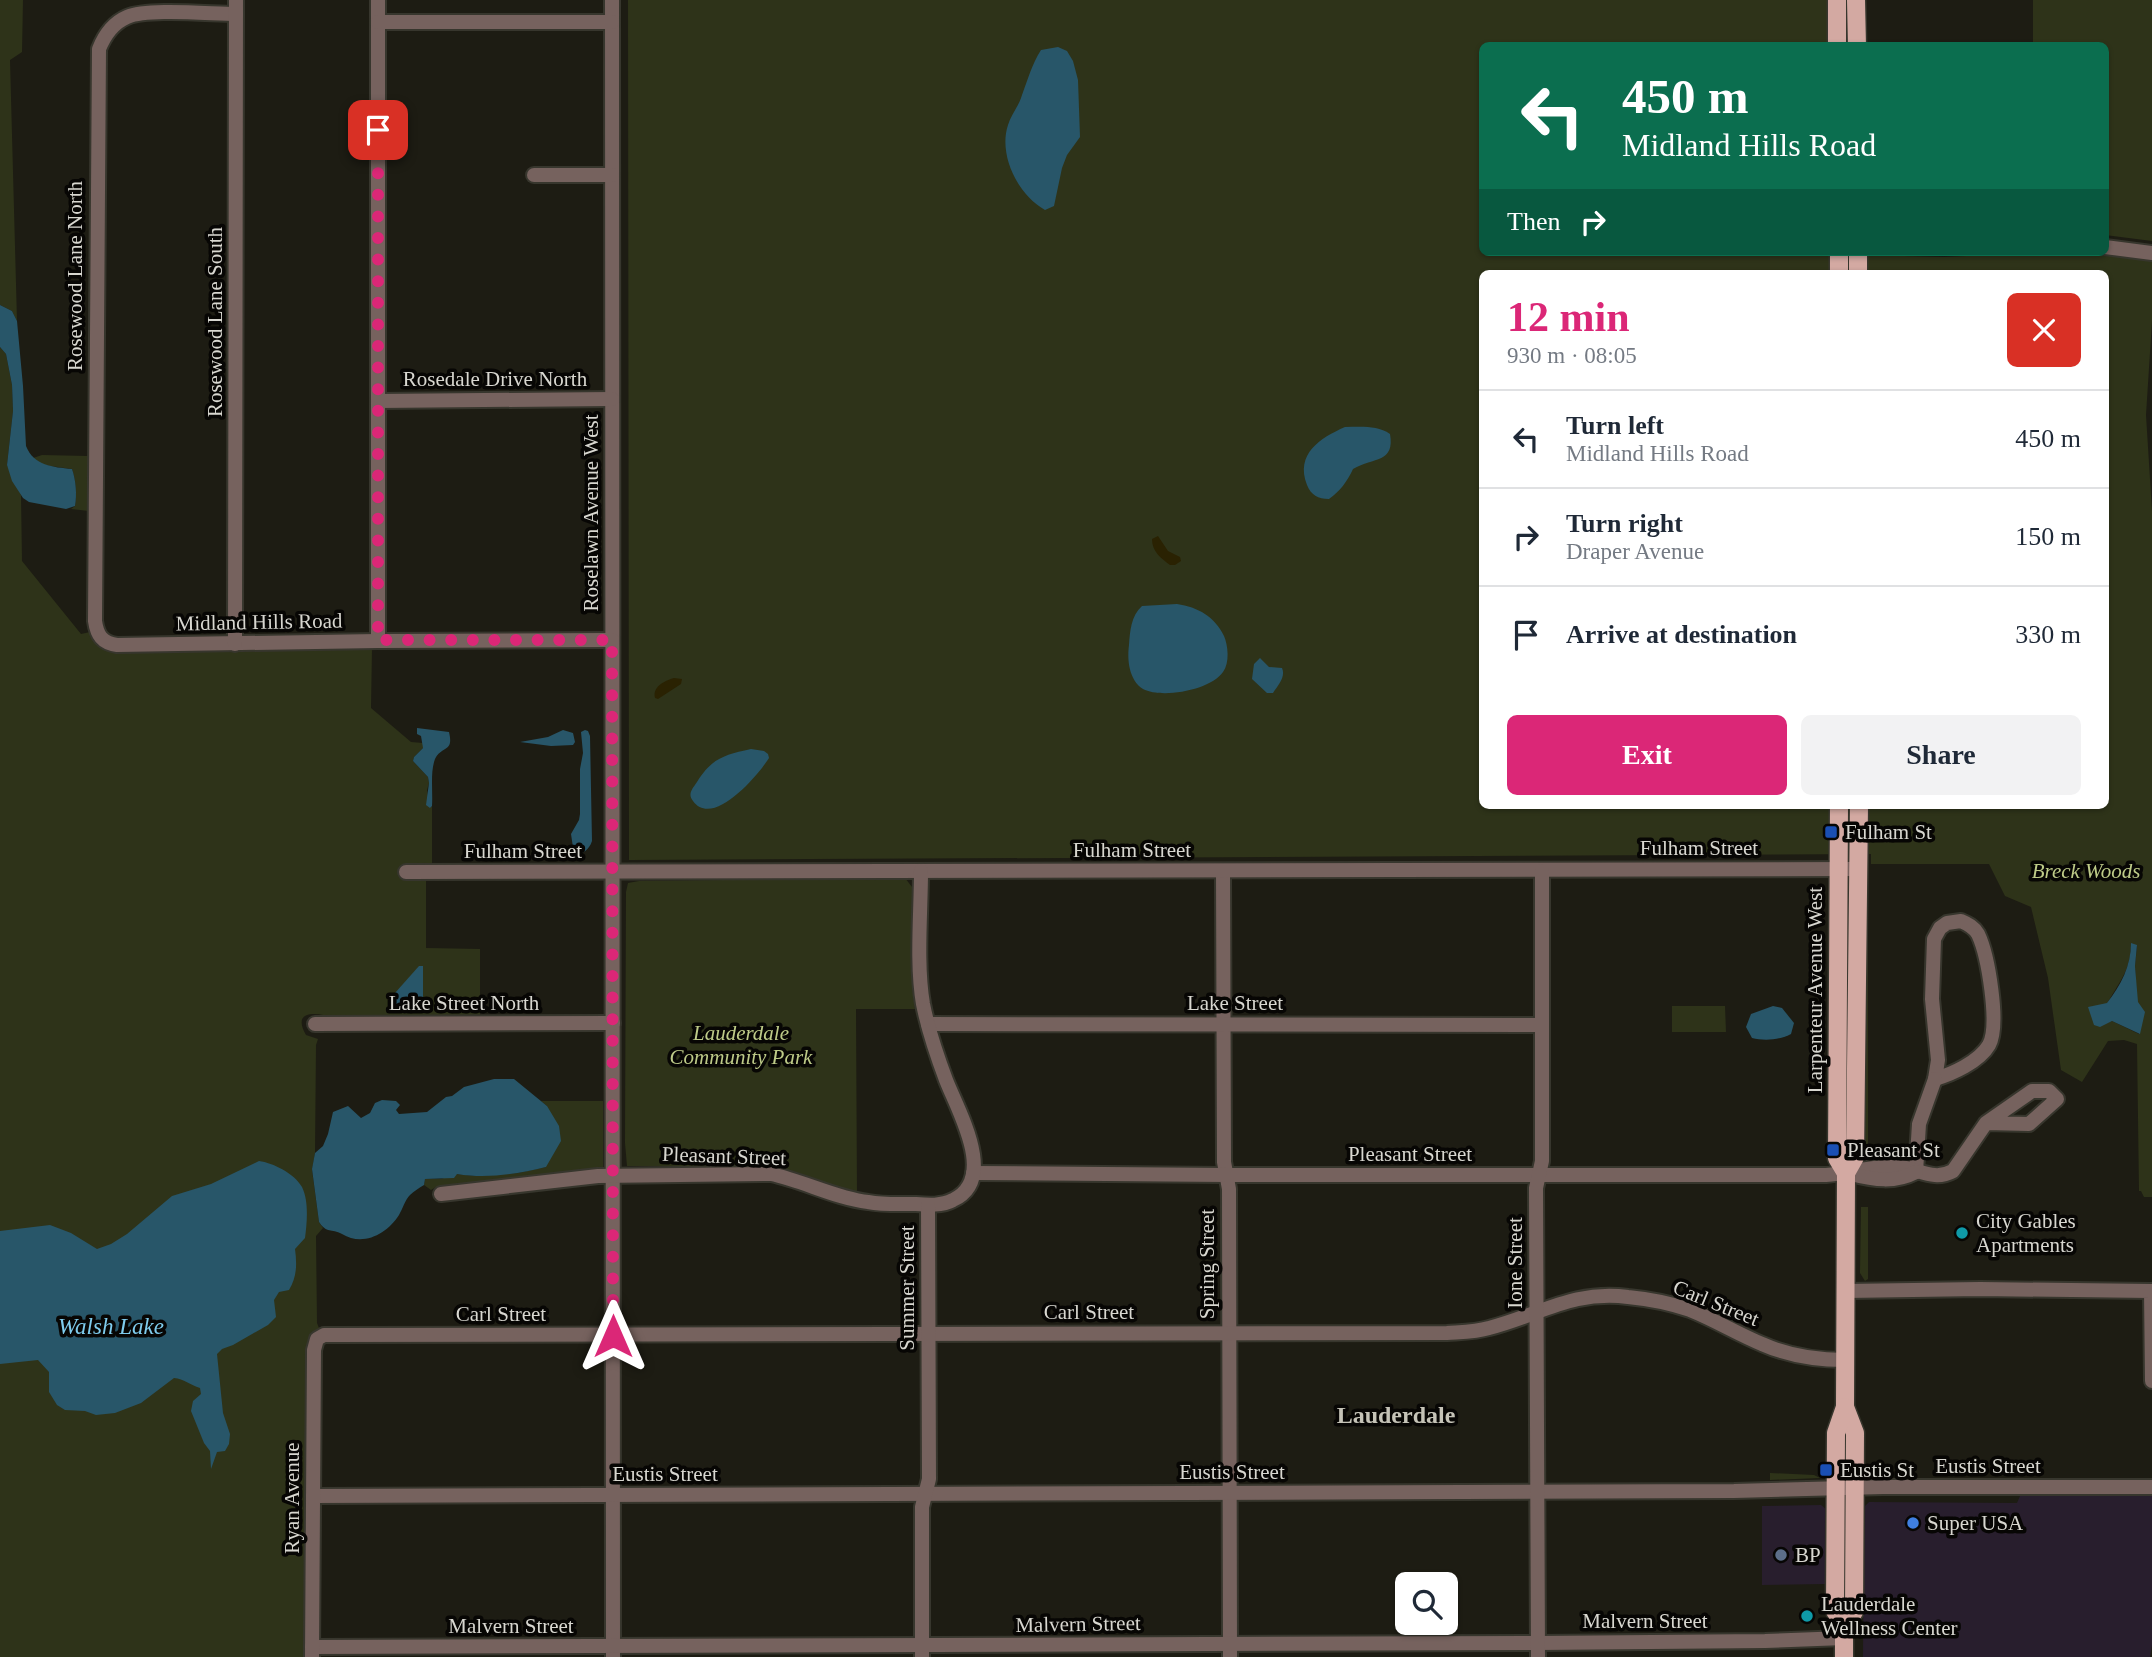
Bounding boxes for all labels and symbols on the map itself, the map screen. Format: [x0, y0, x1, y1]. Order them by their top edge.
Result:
pin [348, 100, 408, 160]
street label: Rosewood Lane North [63, 180, 87, 371]
street label: Rosewood Lane South [203, 226, 227, 417]
street label: Rosedale Drive North [403, 367, 588, 391]
street label: Roselawn Avenue West [579, 414, 603, 612]
street label: Midland Hills Road [175, 609, 343, 635]
place label: Fulham St [1845, 820, 1932, 844]
marker: Fulham St [1823, 824, 1839, 840]
street label: Fulham Street [1640, 836, 1758, 860]
street label: Fulham Street [1073, 838, 1191, 862]
street label: Fulham Street [464, 839, 582, 863]
park label: Breck Woods [2032, 859, 2140, 883]
street label: Larpenteur Avenue West [1803, 887, 1827, 1093]
street label: Lake Street North [389, 991, 540, 1015]
street label: Lake Street [1187, 991, 1283, 1015]
park label: Lauderdale Community Park [670, 1021, 813, 1069]
place label: Pleasant St [1847, 1138, 1940, 1162]
street label: Pleasant Street [662, 1142, 787, 1170]
street label: Pleasant Street [1348, 1142, 1472, 1166]
marker: Pleasant St [1825, 1142, 1841, 1158]
street label: Spring Street [1195, 1209, 1219, 1319]
place label: City Gables Apartments [1976, 1209, 2076, 1257]
street label: Ione Street [1503, 1217, 1527, 1309]
street label: Summer Street [895, 1225, 919, 1351]
marker: City Gables Apartments [1954, 1225, 1970, 1241]
street label: Carl Street [1670, 1275, 1763, 1331]
position arrow [576, 1299, 650, 1373]
street label: Carl Street [1044, 1300, 1134, 1324]
street label: Carl Street [456, 1302, 546, 1326]
water label: Walsh Lake [58, 1314, 164, 1339]
district label: Lauderdale [1337, 1402, 1456, 1428]
street label: Ryan Avenue [280, 1442, 304, 1554]
street label: Eustis Street [1935, 1454, 2041, 1478]
place label: Eustis St [1840, 1458, 1914, 1482]
street label: Eustis Street [1179, 1460, 1285, 1484]
street label: Eustis Street [612, 1462, 718, 1486]
marker: Eustis St [1818, 1462, 1834, 1478]
place label: Super USA [1927, 1511, 2024, 1535]
marker: Super USA [1905, 1515, 1921, 1531]
place label: BP [1795, 1543, 1821, 1567]
marker: BP [1773, 1547, 1789, 1563]
place label: Lauderdale Wellness Center [1821, 1592, 1958, 1640]
marker: Lauderdale Wellness Center [1799, 1608, 1815, 1624]
street label: Malvern Street [1582, 1609, 1708, 1633]
street label: Malvern Street [1015, 1611, 1141, 1637]
street label: Malvern Street [448, 1614, 574, 1638]

